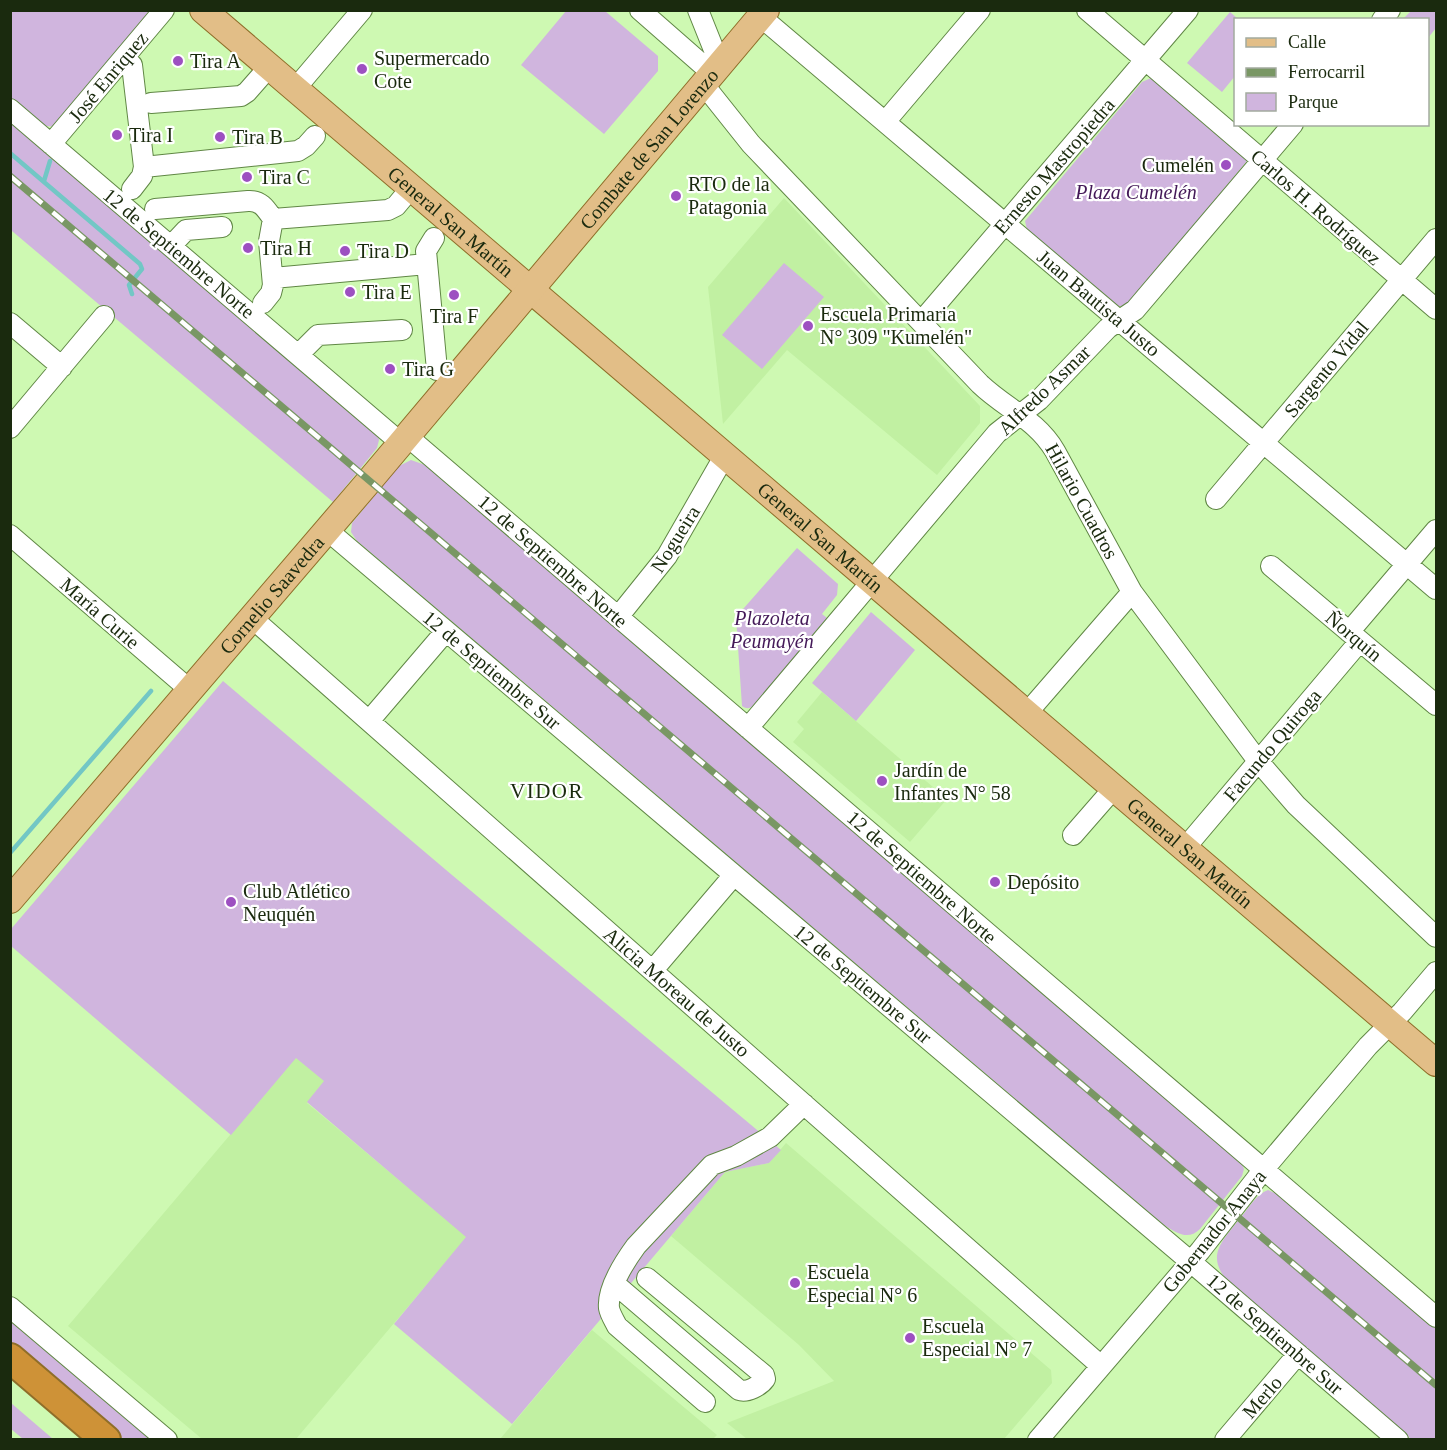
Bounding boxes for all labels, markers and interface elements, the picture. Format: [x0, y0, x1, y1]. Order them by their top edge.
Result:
legend [1234, 18, 1429, 126]
street label: José Enriquez [64, 27, 153, 127]
text: Calle [1288, 32, 1326, 52]
place label: Supermercado Cote [374, 47, 490, 92]
place label: Tira A [190, 50, 242, 72]
marker: Tira A [171, 54, 185, 68]
marker: Supermercado Cote [355, 62, 369, 76]
text: Ferrocarril [1288, 62, 1365, 82]
street label: Combate de San Lorenzo [575, 64, 723, 234]
text: Parque [1288, 92, 1338, 112]
street label: Ernesto Mastropiedra [989, 94, 1120, 239]
place label: Tira I [129, 124, 173, 146]
place label: Tira B [232, 126, 283, 148]
marker: Tira I [110, 128, 124, 142]
marker: Tira B [213, 130, 227, 144]
street label: Carlos H. Rodríguez [1246, 145, 1386, 270]
place label: Cumelén [1142, 154, 1214, 176]
marker: Cumelén [1219, 158, 1233, 172]
street label: General San Martín [384, 162, 518, 281]
place label: Tira C [259, 166, 310, 188]
marker: Tira C [240, 170, 254, 184]
place label: RTO de la Patagonia [688, 173, 770, 219]
park label: Plaza Cumelén [1074, 181, 1197, 203]
street label: 12 de Septiembre Norte [98, 183, 259, 323]
marker: RTO de la Patagonia [669, 189, 683, 203]
place label: Tira H [260, 237, 312, 259]
place label: Tira D [357, 240, 409, 262]
marker: Tira H [241, 241, 255, 255]
marker: Tira D [338, 244, 352, 258]
street label: Juan Bautista Justo [1033, 245, 1165, 361]
place label: Tira E [362, 281, 412, 303]
marker: Tira E [343, 285, 357, 299]
marker: Tira F [447, 288, 461, 302]
place label: Escuela Primaria N° 309 "Kumelén" [820, 303, 972, 348]
place label: Tira F [430, 305, 478, 327]
street label: Sargento Vidal [1279, 316, 1374, 422]
marker: Escuela Primaria N° 309 "Kumelén" [801, 319, 815, 333]
street label: Alfredo Asmar [993, 340, 1095, 439]
place label: Tira G [402, 358, 454, 380]
marker: Tira G [383, 362, 397, 376]
street label: Hilario Cuadros [1041, 440, 1123, 563]
street label: General San Martín [753, 478, 888, 597]
street label: 12 de Septiembre Norte [473, 490, 632, 633]
street label: Nogueira [646, 502, 705, 577]
street label: Cornelio Saavedra [215, 531, 328, 658]
street label: María Curie [56, 573, 144, 653]
street label: Ñorquín [1321, 605, 1387, 667]
street label: 12 de Septiembre Sur [418, 606, 565, 735]
park label: Plazoleta Peumayén [729, 607, 814, 653]
street label: Facundo Quiroga [1219, 684, 1326, 806]
place label: Jardín de Infantes N° 58 [894, 759, 1011, 804]
marker: Jardín de Infantes N° 58 [875, 774, 889, 788]
district label: VIDOR [510, 779, 584, 803]
street label: General San Martín [1123, 793, 1257, 913]
street label: 12 de Septiembre Norte [842, 806, 1001, 949]
place label: Depósito [1007, 871, 1079, 894]
marker: Depósito [988, 875, 1002, 889]
place label: Club Atlético Neuquén [243, 880, 350, 926]
marker: Club Atlético Neuquén [224, 895, 238, 909]
street label: 12 de Septiembre Sur [789, 920, 936, 1049]
street label: Alicia Moreau de Justo [600, 923, 754, 1061]
street label: Gobernador Anaya [1158, 1165, 1271, 1297]
place label: Escuela Especial N° 6 [807, 1261, 917, 1307]
street label: 12 de Septiembre Sur [1202, 1269, 1348, 1400]
marker: Escuela Especial N° 6 [788, 1276, 802, 1290]
place label: Escuela Especial N° 7 [922, 1315, 1032, 1361]
marker: Escuela Especial N° 7 [903, 1331, 917, 1345]
street label: Merlo [1238, 1371, 1286, 1423]

